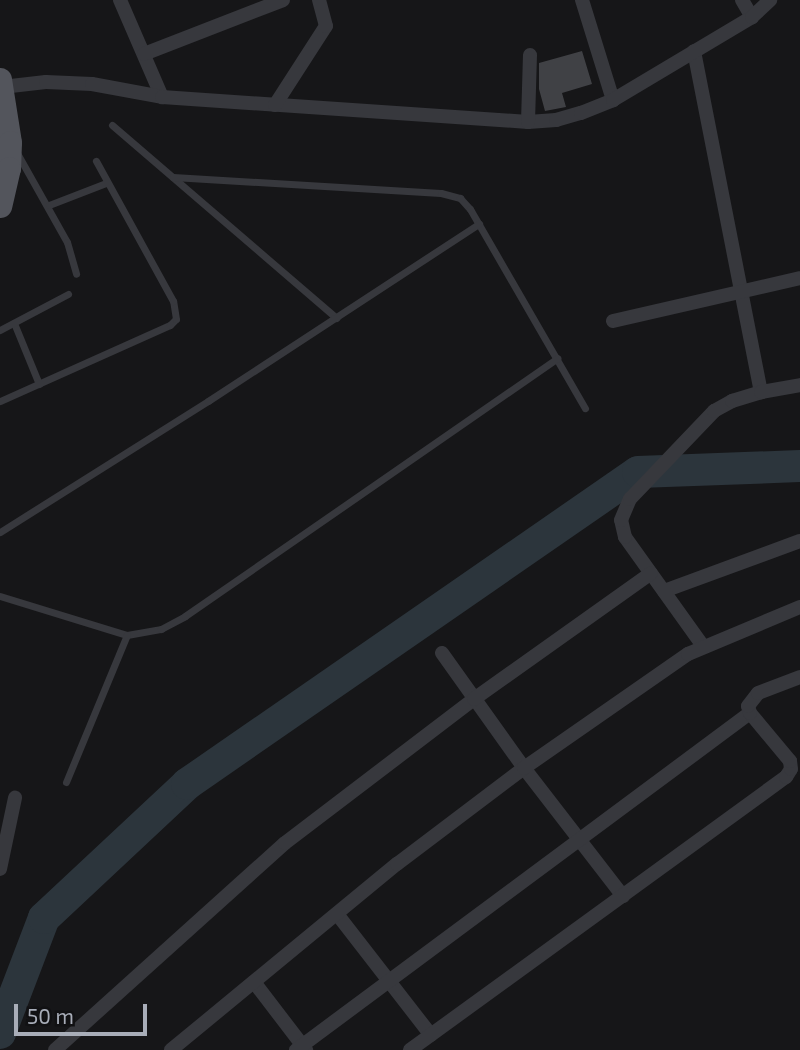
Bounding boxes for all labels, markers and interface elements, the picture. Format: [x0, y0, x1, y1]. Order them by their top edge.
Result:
scale bar [18, 990, 150, 1034]
text: 50 m [27, 1003, 74, 1028]

